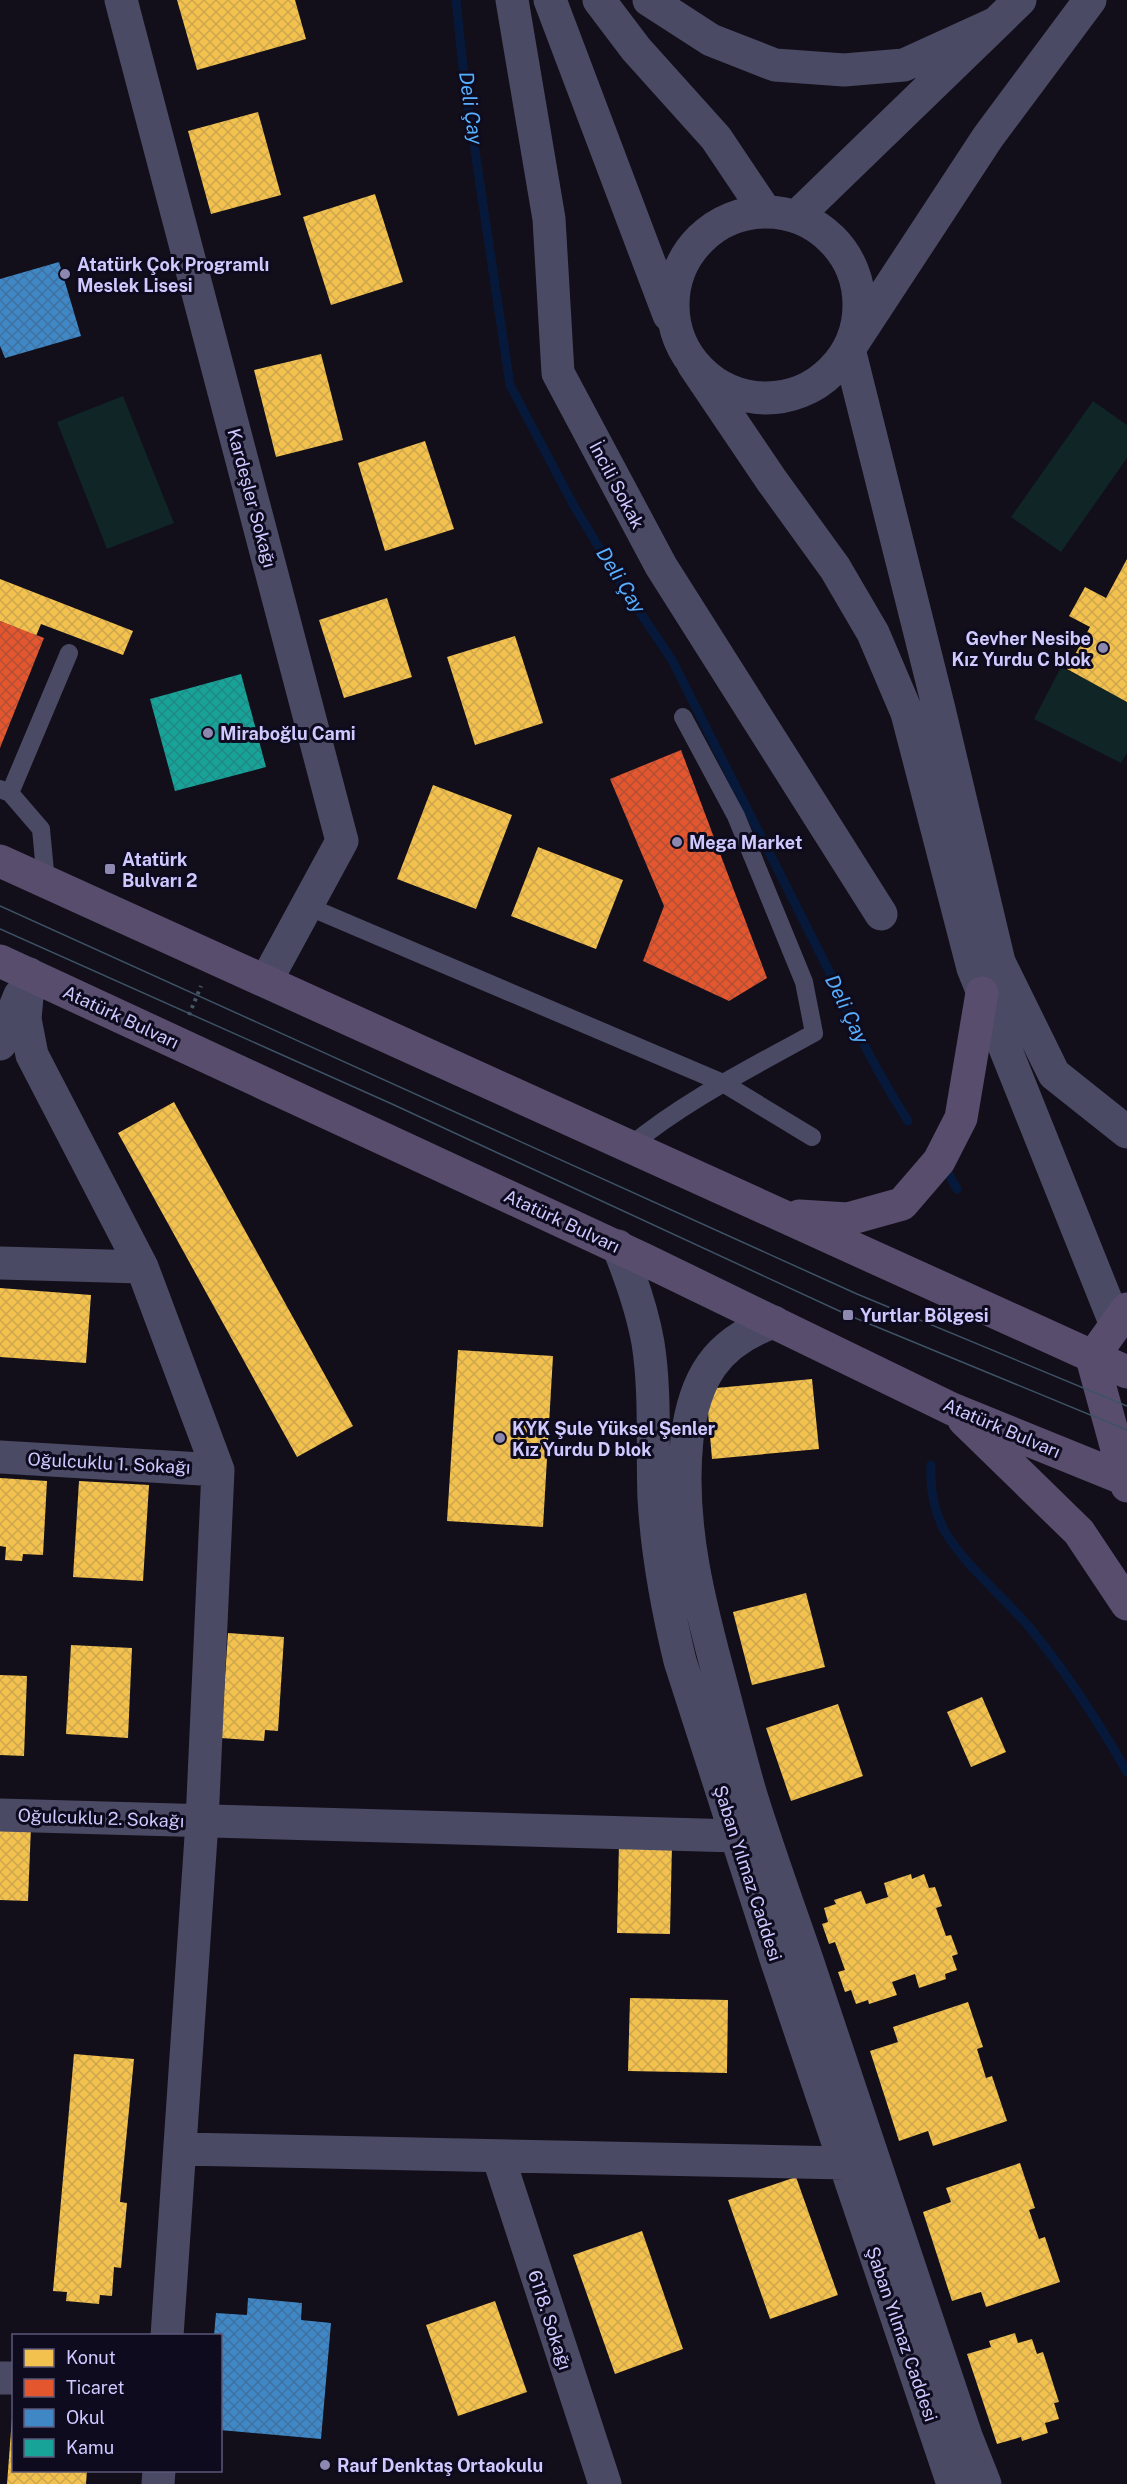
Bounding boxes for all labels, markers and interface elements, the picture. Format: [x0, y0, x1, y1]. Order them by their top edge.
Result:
water label: Deli Çay [454, 70, 488, 147]
place label: Atatürk Çok Programlı Meslek Lisesi [77, 254, 269, 296]
marker: Atatürk Çok Programlı Meslek Lisesi [58, 267, 72, 281]
street label: Kardeşler Sokağı [223, 426, 281, 570]
street label: İncili Sokak [585, 437, 650, 532]
water label: Deli Çay [591, 542, 651, 618]
place label: Gevher Nesibe Kız Yurdu C blok [951, 628, 1092, 670]
marker: Gevher Nesibe Kız Yurdu C blok [1096, 641, 1110, 655]
place label: Miraboğlu Cami [220, 723, 356, 744]
marker: Miraboğlu Cami [201, 726, 215, 740]
place label: Mega Market [689, 832, 802, 853]
marker: Mega Market [670, 835, 684, 849]
place label: Atatürk Bulvarı 2 [122, 849, 197, 891]
marker: Atatürk Bulvarı 2 [103, 862, 117, 876]
water label: Deli Çay [820, 971, 874, 1048]
street label: Atatürk Bulvarı [60, 981, 182, 1053]
street label: Atatürk Bulvarı [501, 1185, 623, 1257]
place label: Yurtlar Bölgesi [860, 1305, 989, 1326]
marker: Yurtlar Bölgesi [841, 1308, 855, 1322]
street label: Atatürk Bulvarı [940, 1394, 1064, 1462]
place label: KYK Şule Yüksel Şenler Kız Yurdu D blok [512, 1418, 716, 1460]
marker: KYK Şule Yüksel Şenler Kız Yurdu D blok [493, 1431, 507, 1445]
street label: Oğulcuklu 1. Sokağı [27, 1448, 191, 1478]
street label: Şaban Yılmaz Caddesi [710, 1782, 786, 1964]
street label: Oğulcuklu 2. Sokağı [17, 1805, 185, 1831]
street label: Şaban Yılmaz Caddesi [862, 2244, 942, 2424]
street label: 6118. Sokağı [524, 2268, 576, 2372]
legend [12, 2334, 222, 2472]
text: Konut [66, 2347, 116, 2368]
text: Ticaret [66, 2377, 124, 2398]
text: Okul [66, 2407, 105, 2428]
text: Kamu [66, 2437, 114, 2458]
place label: Rauf Denktaş Ortaokulu [337, 2455, 543, 2476]
marker: Rauf Denktaş Ortaokulu [318, 2458, 332, 2472]

